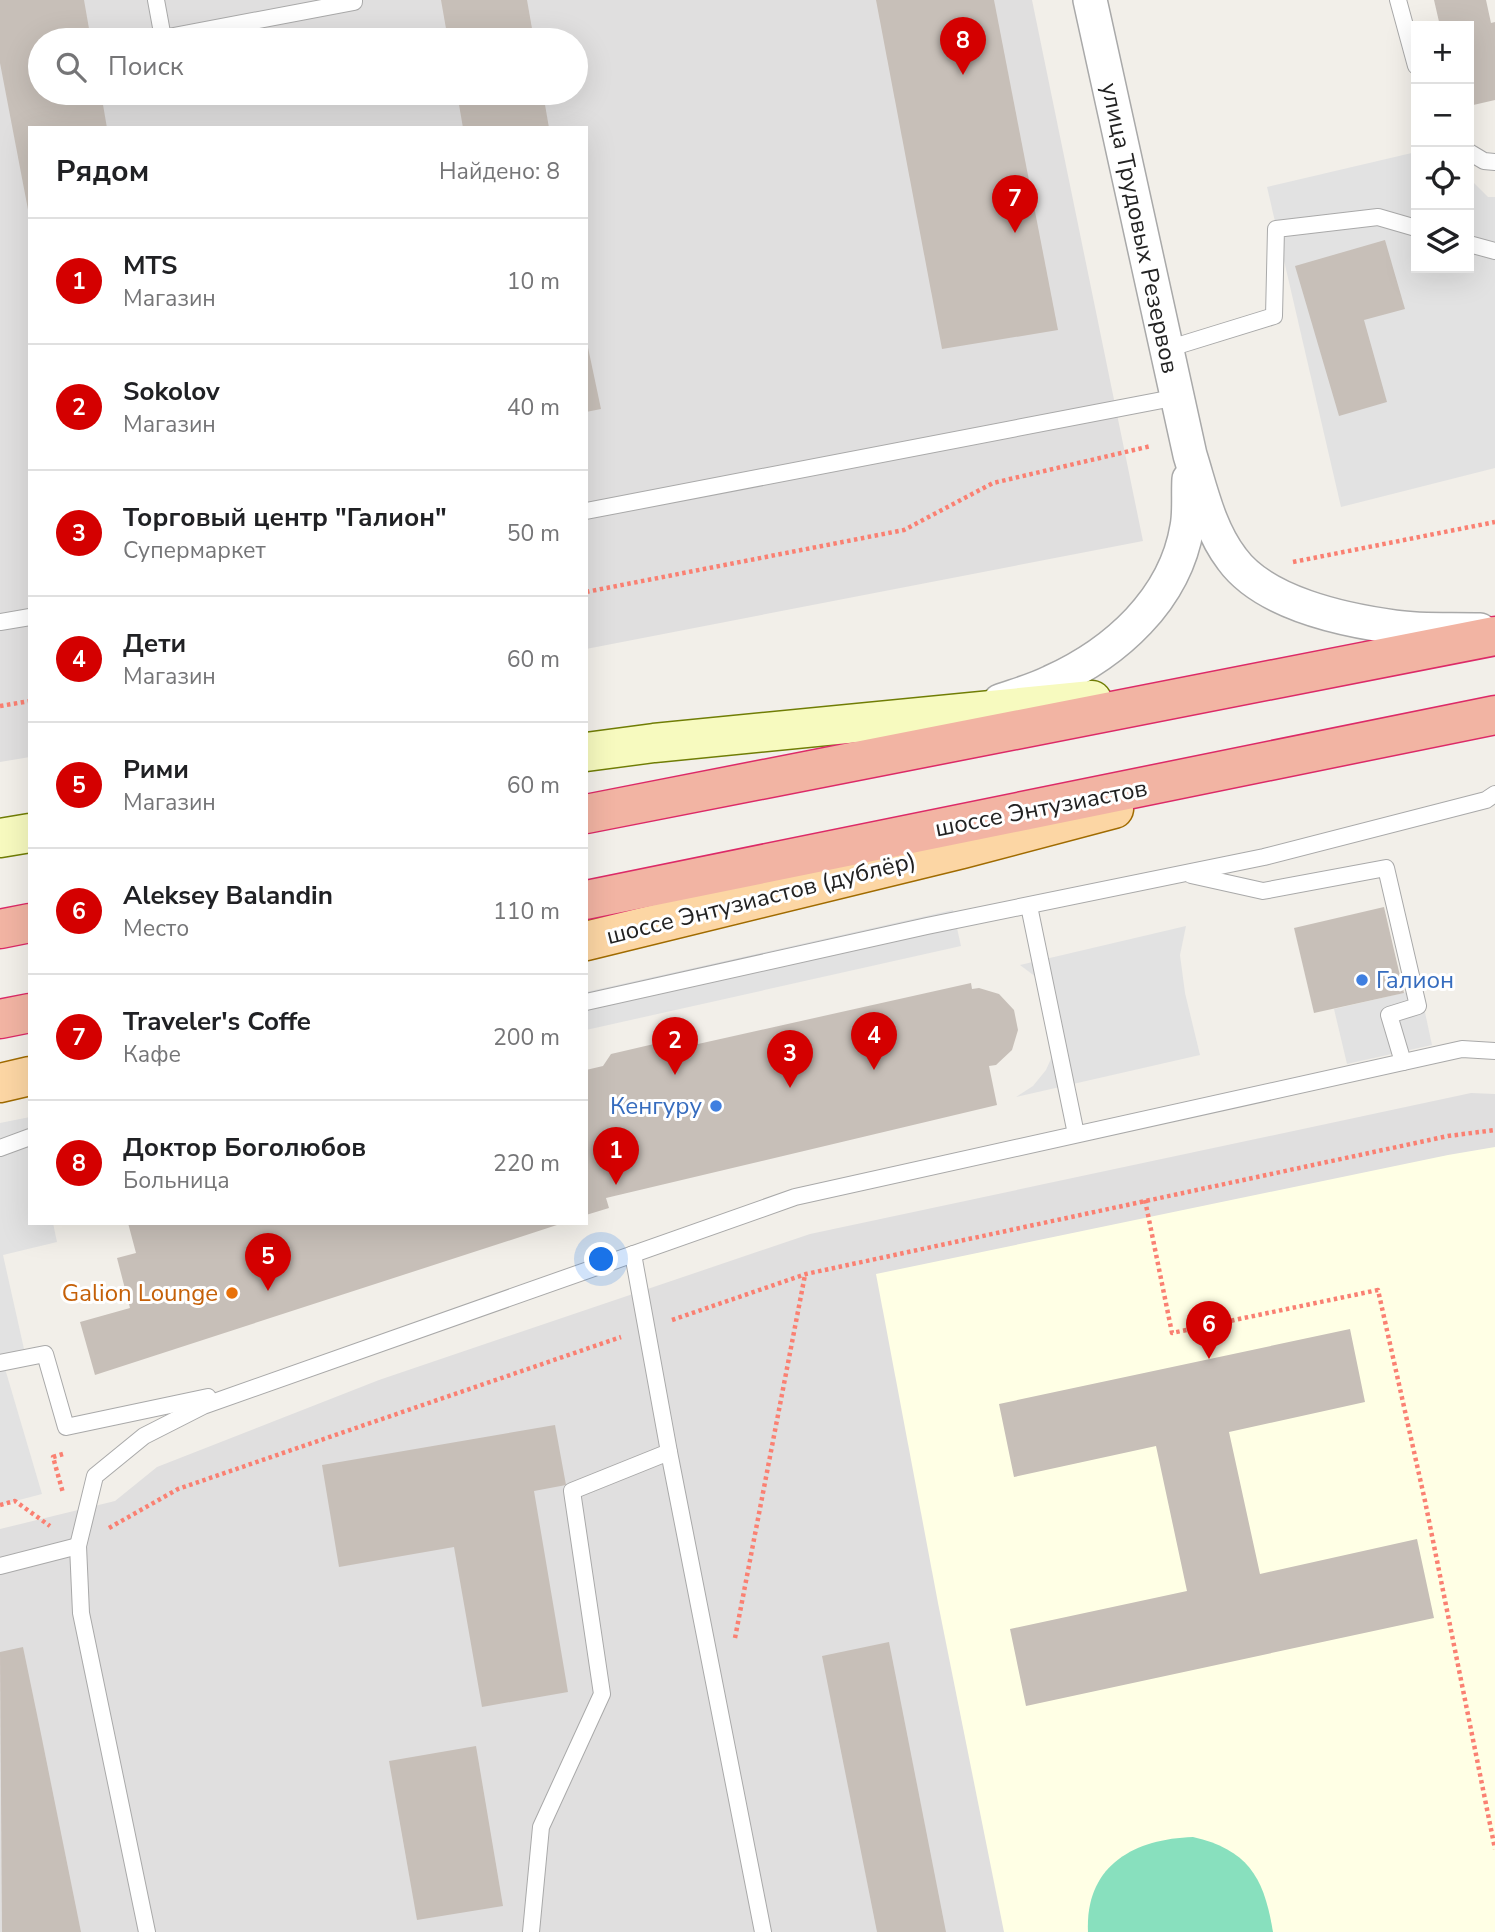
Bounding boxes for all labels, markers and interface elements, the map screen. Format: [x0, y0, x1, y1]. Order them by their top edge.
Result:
pin: 8 [940, 17, 986, 75]
map controls [1411, 21, 1474, 273]
button: + [1411, 21, 1474, 84]
search box [28, 28, 588, 105]
icon: search [52, 48, 90, 86]
text: Поиск [108, 49, 184, 84]
street label: улица Трудовых Резервов [1094, 80, 1186, 376]
button: − [1411, 84, 1474, 147]
button: locate [1411, 147, 1474, 210]
text: Рядом [56, 151, 149, 192]
text: Найдено: 8 [439, 156, 560, 187]
pin: 7 [992, 175, 1038, 233]
button: layers [1411, 210, 1474, 273]
text: MTS [123, 248, 178, 283]
text: 1 [72, 266, 86, 297]
text: 10 m [507, 266, 560, 297]
text: Магазин [123, 283, 216, 314]
text: Sokolov [123, 374, 220, 409]
text: 2 [72, 392, 86, 423]
text: 40 m [507, 392, 560, 423]
text: Магазин [123, 409, 216, 440]
text: Торговый центр "Галион" [123, 500, 447, 535]
text: 3 [72, 518, 86, 549]
text: 50 m [507, 518, 560, 549]
text: Супермаркет [123, 535, 266, 566]
text: Дети [123, 626, 186, 661]
text: 4 [72, 644, 86, 675]
text: 60 m [507, 644, 560, 675]
text: Магазин [123, 661, 216, 692]
text: Рими [123, 752, 189, 787]
text: 5 [72, 770, 86, 801]
text: 60 m [507, 770, 560, 801]
street label: шоссе Энтузиастов [932, 772, 1150, 844]
text: Магазин [123, 787, 216, 818]
street label: шоссе Энтузиастов (дублёр) [603, 844, 919, 952]
text: Aleksey Balandin [123, 878, 333, 913]
text: 6 [72, 896, 86, 927]
text: 110 m [493, 896, 560, 927]
text: Место [123, 913, 189, 944]
place label: Галион [1376, 964, 1454, 996]
marker: Галион [1354, 972, 1370, 988]
text: Traveler's Coffe [123, 1004, 311, 1039]
pin: 4 [851, 1012, 897, 1070]
pin: 2 [652, 1017, 698, 1075]
text: 7 [72, 1022, 86, 1053]
text: 200 m [493, 1022, 560, 1053]
pin: 3 [767, 1030, 813, 1088]
text: Кафе [123, 1039, 181, 1070]
place label: Кенгуру [610, 1090, 702, 1122]
marker: Кенгуру [708, 1098, 724, 1114]
pin: 1 [593, 1127, 639, 1185]
text: Доктор Боголюбов [123, 1130, 366, 1165]
text: 8 [72, 1148, 86, 1179]
text: 220 m [493, 1148, 560, 1179]
text: Больница [123, 1165, 230, 1196]
pin: 5 [245, 1233, 291, 1291]
your location [584, 1242, 618, 1276]
place label: Galion Lounge [62, 1277, 218, 1309]
marker: Galion Lounge [224, 1285, 240, 1301]
pin: 6 [1186, 1301, 1232, 1359]

